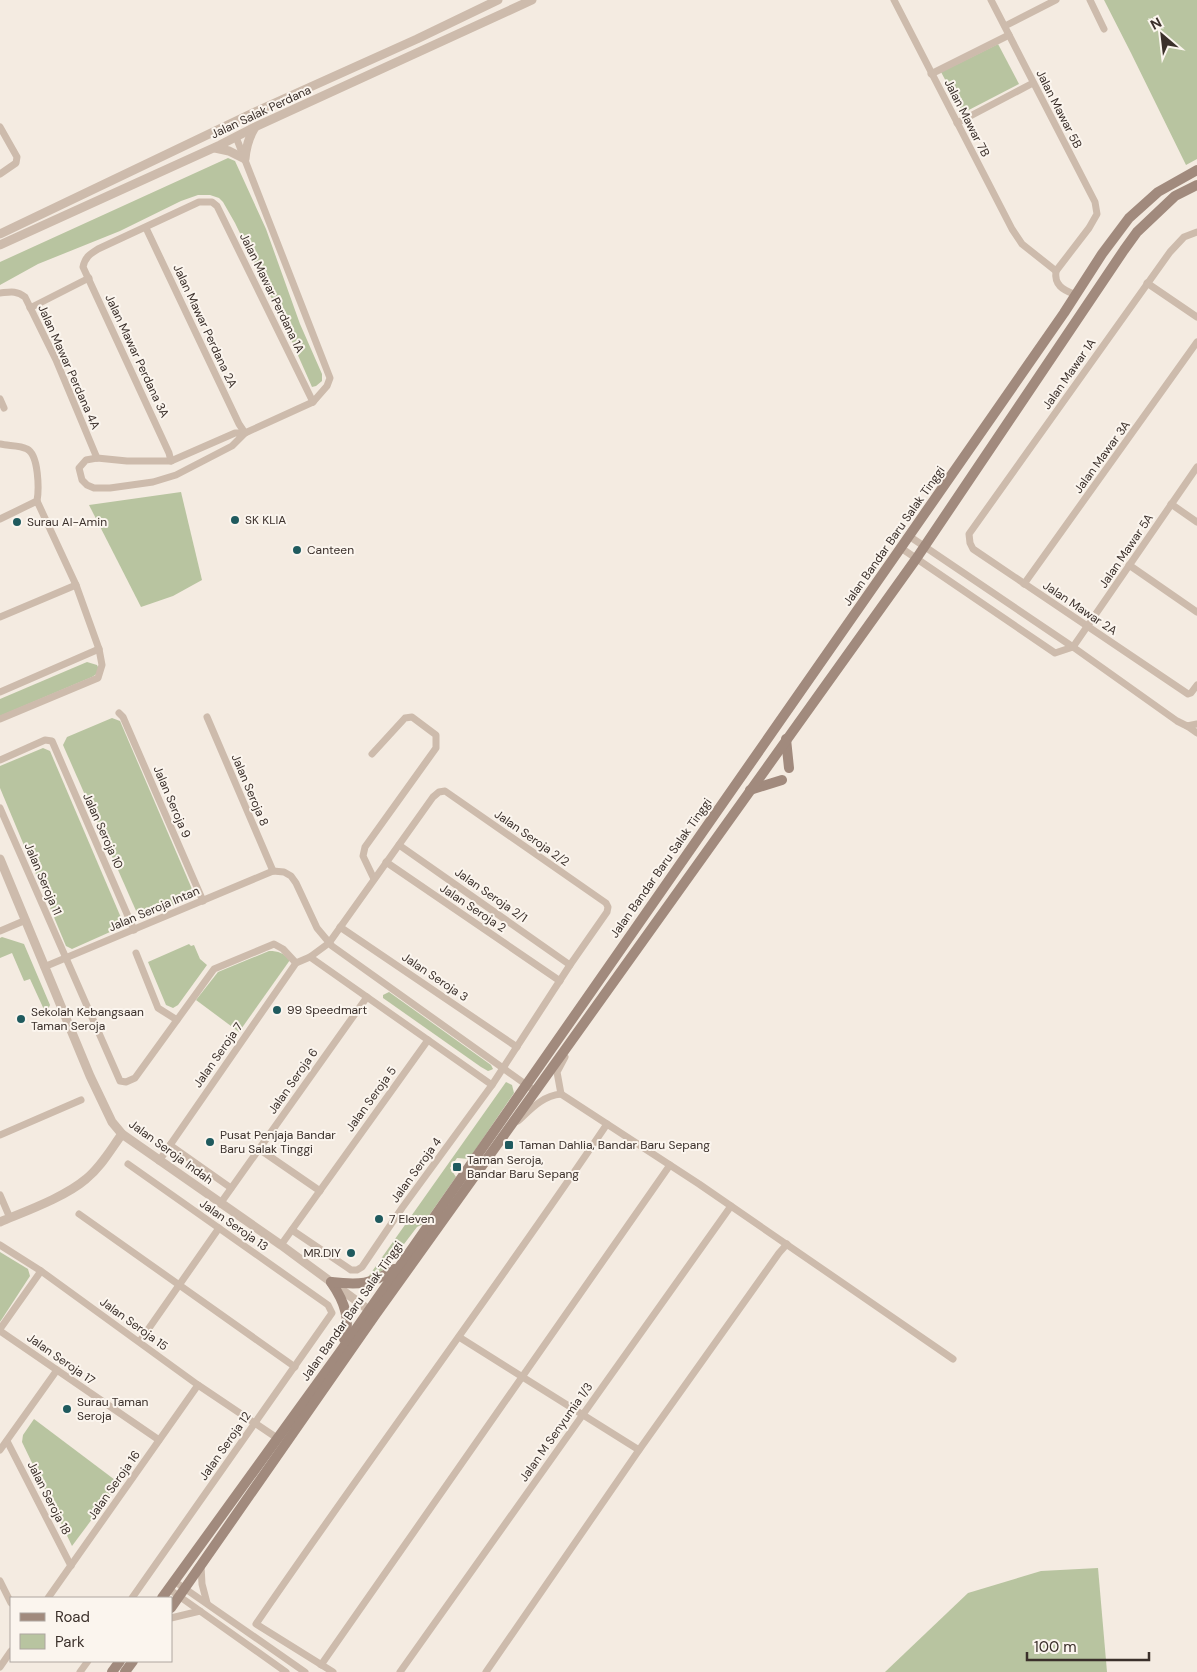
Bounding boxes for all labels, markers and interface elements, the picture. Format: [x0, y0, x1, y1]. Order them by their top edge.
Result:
north arrow [1137, 10, 1187, 60]
text: N [1147, 13, 1165, 34]
street label: Jalan Mawar 5B [1032, 67, 1086, 151]
street label: Jalan Mawar 7B [941, 76, 993, 160]
street label: Jalan Salak Perdana [208, 82, 314, 142]
street label: Jalan Mawar Perdana 1A [236, 230, 308, 356]
street label: Jalan Mawar Perdana 2A [169, 262, 241, 390]
street label: Jalan Mawar Perdana 3A [101, 292, 173, 420]
street label: Jalan Mawar Perdana 4A [34, 302, 104, 432]
street label: Jalan Mawar 1A [1039, 335, 1099, 413]
street label: Jalan Mawar 3A [1070, 417, 1134, 496]
street label: Jalan Bandar Baru Salak Tinggi [840, 463, 949, 609]
street label: Jalan Mawar 5A [1095, 511, 1157, 591]
place label: SK KLIA [245, 512, 286, 528]
place label: Surau Al-Amin [27, 514, 107, 530]
marker: SK KLIA [229, 514, 241, 526]
marker: Surau Al-Amin [11, 516, 23, 528]
place label: Canteen [307, 542, 354, 558]
marker: Canteen [291, 544, 303, 556]
street label: Jalan Mawar 2A [1040, 577, 1120, 639]
street label: Jalan Seroja 8 [228, 751, 272, 829]
street label: Jalan Seroja 9 [150, 763, 194, 841]
street label: Jalan Seroja 10 [79, 791, 127, 871]
street label: Jalan Bandar Baru Salak Tinggi [607, 795, 716, 941]
street label: Jalan Seroja 2/2 [491, 806, 573, 870]
street label: Jalan Seroja 11 [21, 840, 65, 918]
street label: Jalan Seroja 2/1 [452, 865, 530, 925]
street label: Jalan Seroja 2 [437, 881, 509, 935]
street label: Jalan Seroja Intan [106, 883, 202, 935]
street label: Jalan Seroja 3 [399, 949, 471, 1005]
place label: 99 Speedmart [287, 1002, 368, 1018]
place label: Sekolah Kebangsaan Taman Seroja [31, 1004, 144, 1034]
marker: 99 Speedmart [271, 1004, 283, 1016]
marker: Sekolah Kebangsaan Taman Seroja [15, 1013, 27, 1025]
street label: Jalan Seroja 7 [190, 1019, 246, 1091]
street label: Jalan Seroja 6 [264, 1045, 322, 1117]
street label: Jalan Seroja 5 [342, 1063, 400, 1135]
street label: Jalan Seroja Indah [126, 1116, 216, 1188]
place label: Pusat Penjaja Bandar Baru Salak Tinggi [220, 1127, 336, 1157]
street label: Jalan Seroja 4 [387, 1134, 445, 1206]
marker: Pusat Penjaja Bandar Baru Salak Tinggi [204, 1136, 216, 1148]
place label: Taman Dahlia, Bandar Baru Sepang [519, 1137, 710, 1153]
marker: Taman Dahlia, Bandar Baru Sepang [503, 1139, 515, 1151]
place label: Taman Seroja, Bandar Baru Sepang [467, 1152, 579, 1182]
marker: Taman Seroja, Bandar Baru Sepang [451, 1161, 463, 1173]
street label: Jalan Seroja 13 [196, 1195, 272, 1255]
place label: 7 Eleven [389, 1211, 434, 1227]
marker: 7 Eleven [373, 1213, 385, 1225]
street label: Jalan Bandar Baru Salak Tinggi [298, 1238, 407, 1384]
place label: MR.DIY [303, 1245, 341, 1261]
marker: MR.DIY [345, 1247, 357, 1259]
street label: Jalan Seroja 15 [97, 1294, 171, 1354]
street label: Jalan Seroja 17 [24, 1330, 98, 1388]
street label: Jalan M Senyumia 1/3 [516, 1379, 596, 1485]
place label: Surau Taman Seroja [77, 1394, 148, 1424]
marker: Surau Taman Seroja [61, 1403, 73, 1415]
street label: Jalan Seroja 12 [195, 1408, 255, 1483]
street label: Jalan Seroja 16 [84, 1447, 144, 1523]
street label: Jalan Seroja 18 [24, 1458, 74, 1538]
legend [10, 1597, 172, 1662]
text: Road [55, 1607, 90, 1627]
scale bar [1027, 1630, 1150, 1662]
text: Park [55, 1632, 85, 1652]
text: 100 m [1034, 1637, 1077, 1657]

